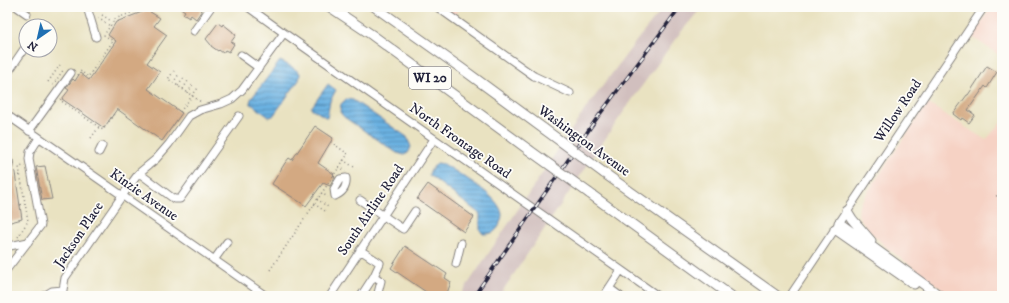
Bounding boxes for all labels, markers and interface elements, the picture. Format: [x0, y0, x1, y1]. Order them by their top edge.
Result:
north arrow [18, 18, 58, 58]
text: N [25, 37, 41, 54]
road number: WI 20 [409, 67, 451, 89]
street label: Willow Road [870, 76, 926, 147]
street label: North Frontage Road [406, 99, 514, 183]
street label: Washington Avenue [534, 101, 634, 181]
street label: South Airline Road [334, 161, 408, 259]
street label: Kinzie Avenue [106, 165, 182, 225]
street label: Jackson Place [49, 198, 108, 273]

